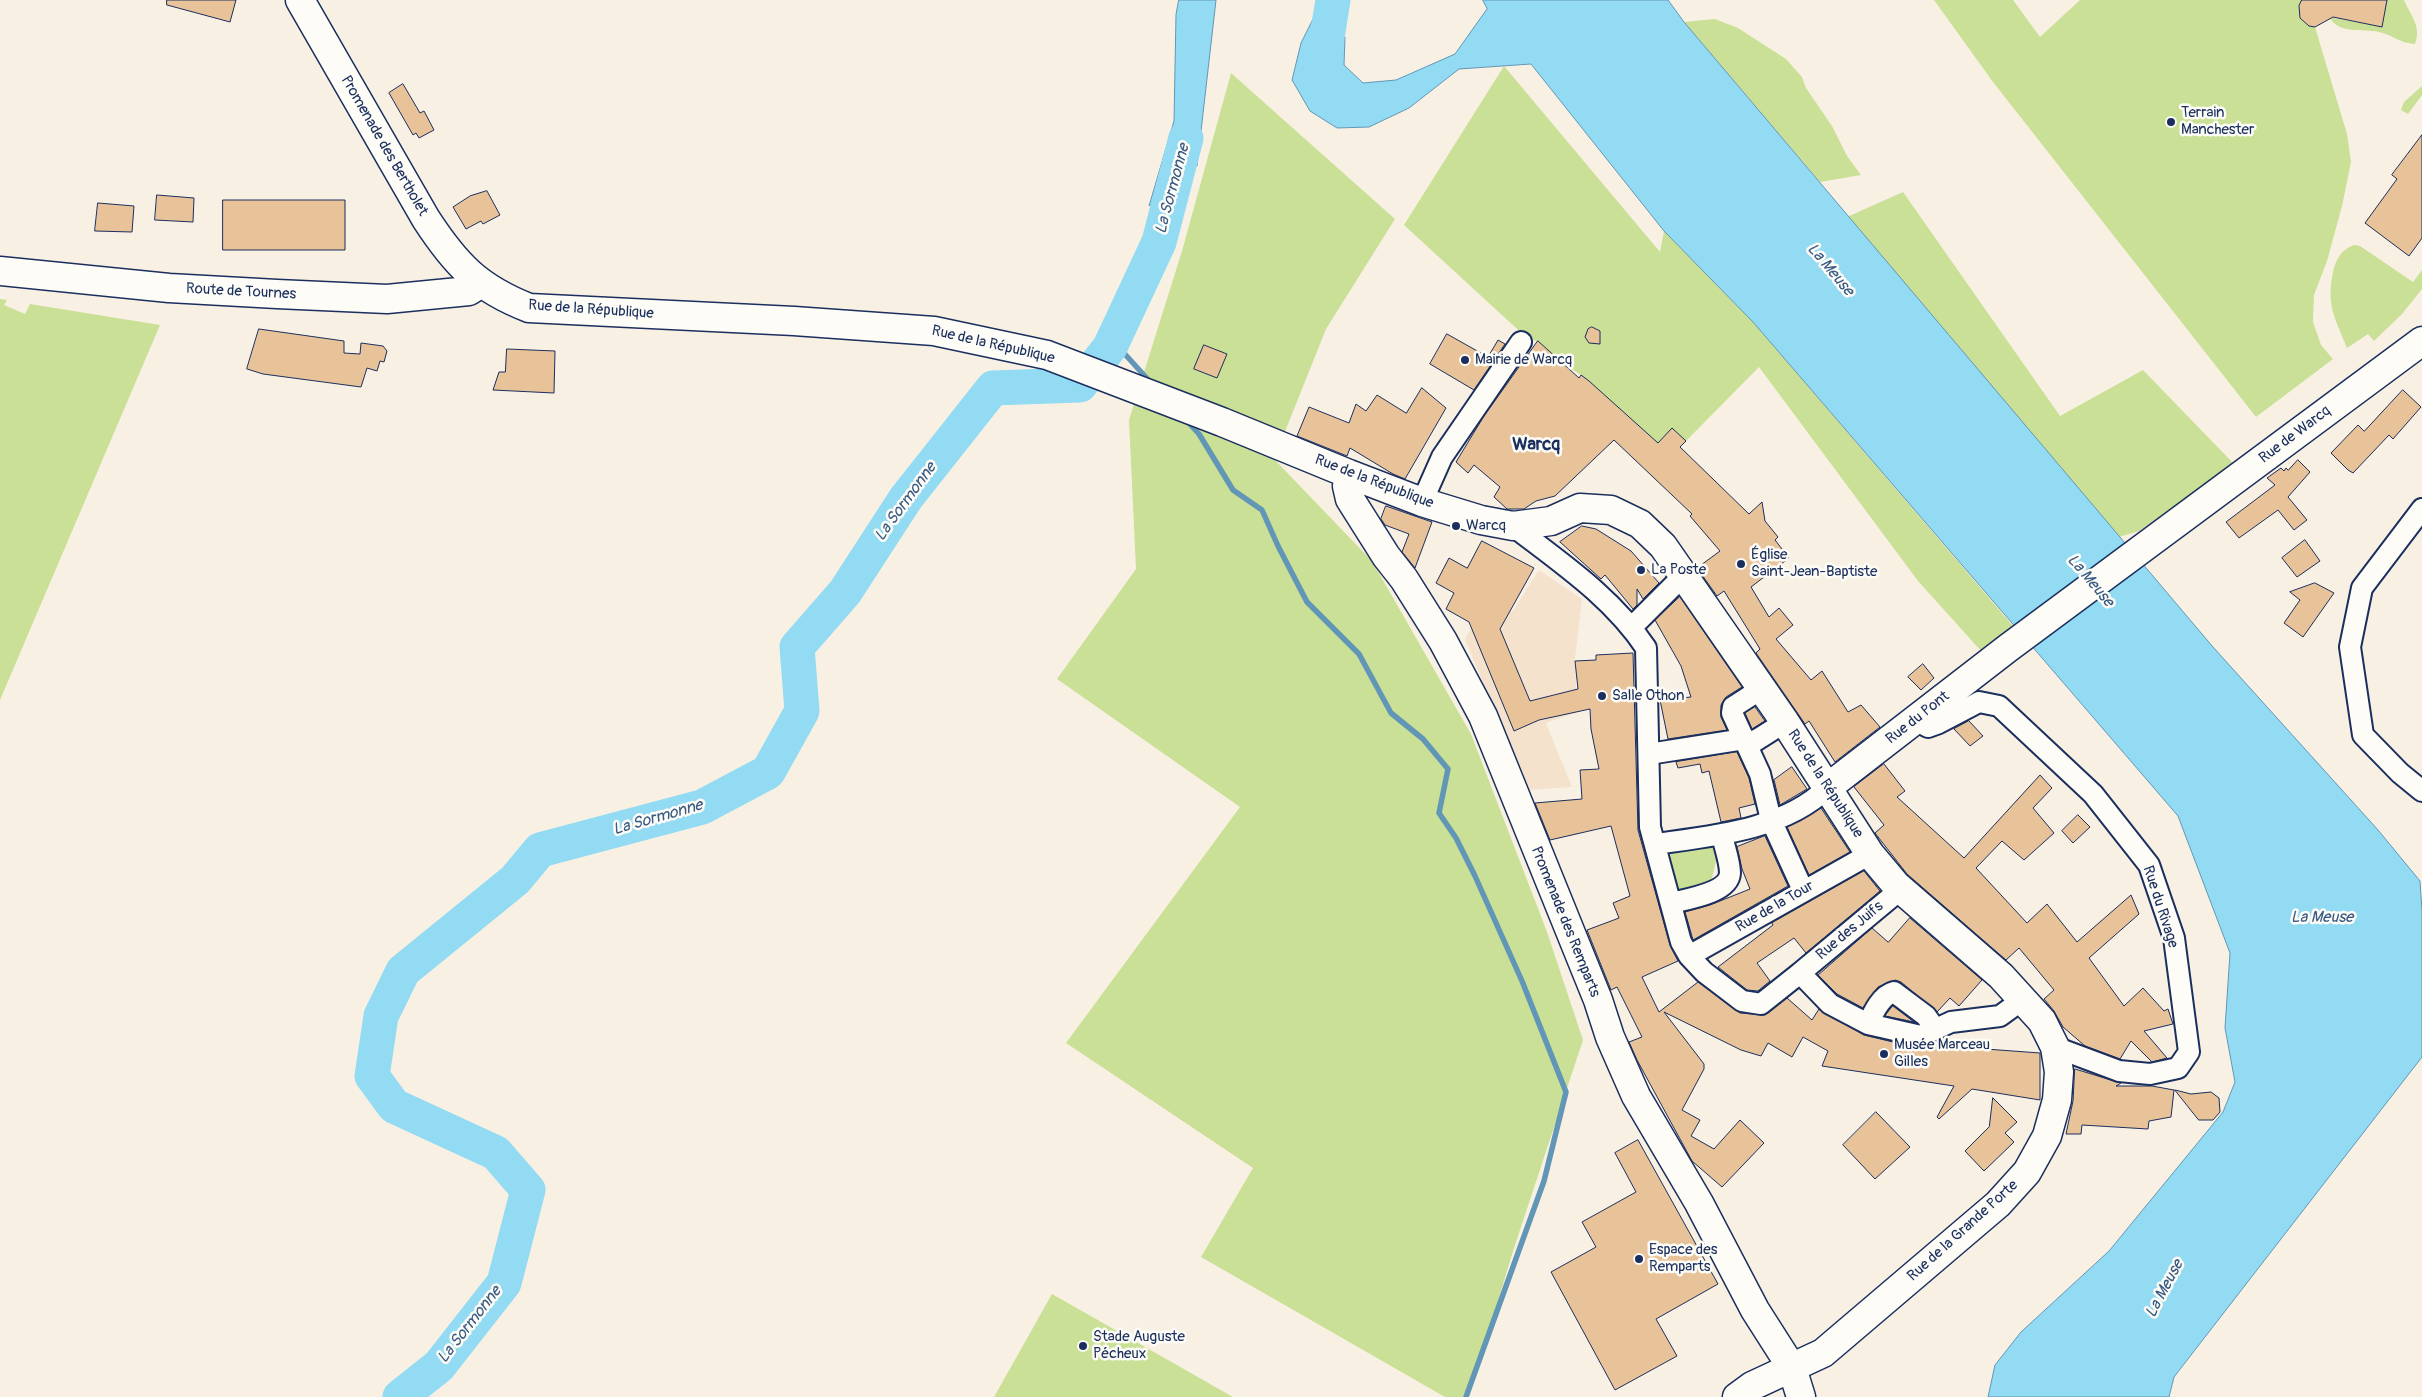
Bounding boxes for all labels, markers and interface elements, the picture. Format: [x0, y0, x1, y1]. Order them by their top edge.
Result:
street label: Promenade des Bertholet [336, 73, 432, 219]
place label: Terrain Manchester [2181, 104, 2254, 139]
marker: Terrain Manchester [2165, 116, 2177, 128]
water label: La Sormonne [1152, 142, 1194, 236]
water label: La Meuse [1803, 240, 1857, 300]
street label: Route de Tournes [185, 280, 297, 304]
street label: Rue de la République [528, 297, 654, 323]
street label: Rue de la République [930, 322, 1056, 368]
place label: Mairie de Warcq [1475, 351, 1572, 369]
marker: Mairie de Warcq [1459, 354, 1471, 366]
street label: Rue de Warcq [2256, 402, 2334, 468]
district label: Warcq [1512, 434, 1560, 456]
street label: Rue de la République [1312, 451, 1436, 513]
water label: La Sormonne [871, 459, 941, 545]
place label: Warcq [1466, 517, 1506, 535]
marker: Warcq [1450, 520, 1462, 532]
place label: Église Saint-Jean-Baptiste [1751, 546, 1877, 581]
water label: La Meuse [2063, 551, 2117, 611]
marker: Église Saint-Jean-Baptiste [1735, 558, 1747, 570]
place label: La Poste [1651, 561, 1706, 579]
marker: La Poste [1635, 564, 1647, 576]
place label: Salle Othon [1612, 687, 1685, 705]
street label: Rue du Pont [1883, 688, 1953, 748]
marker: Salle Othon [1596, 690, 1608, 702]
street label: Rue de la République [1783, 726, 1867, 842]
water label: La Sormonne [611, 796, 705, 840]
street label: Promenade des Remparts [1527, 844, 1603, 1000]
street label: Rue du Rivage [2138, 864, 2182, 950]
street label: Rue de la Tour [1733, 877, 1817, 937]
street label: Rue des Juifs [1813, 898, 1887, 964]
water label: La Meuse [2291, 908, 2353, 928]
place label: Musée Marceau Gilles [1894, 1036, 1990, 1071]
marker: Musée Marceau Gilles [1878, 1048, 1890, 1060]
street label: Rue de la Grande Porte [1904, 1177, 2022, 1285]
place label: Espace des Remparts [1649, 1241, 1717, 1276]
marker: Espace des Remparts [1633, 1253, 1645, 1265]
water label: La Meuse [2142, 1257, 2188, 1321]
water label: La Sormonne [434, 1283, 506, 1367]
place label: Stade Auguste Pécheux [1093, 1328, 1185, 1363]
marker: Stade Auguste Pécheux [1077, 1340, 1089, 1352]

